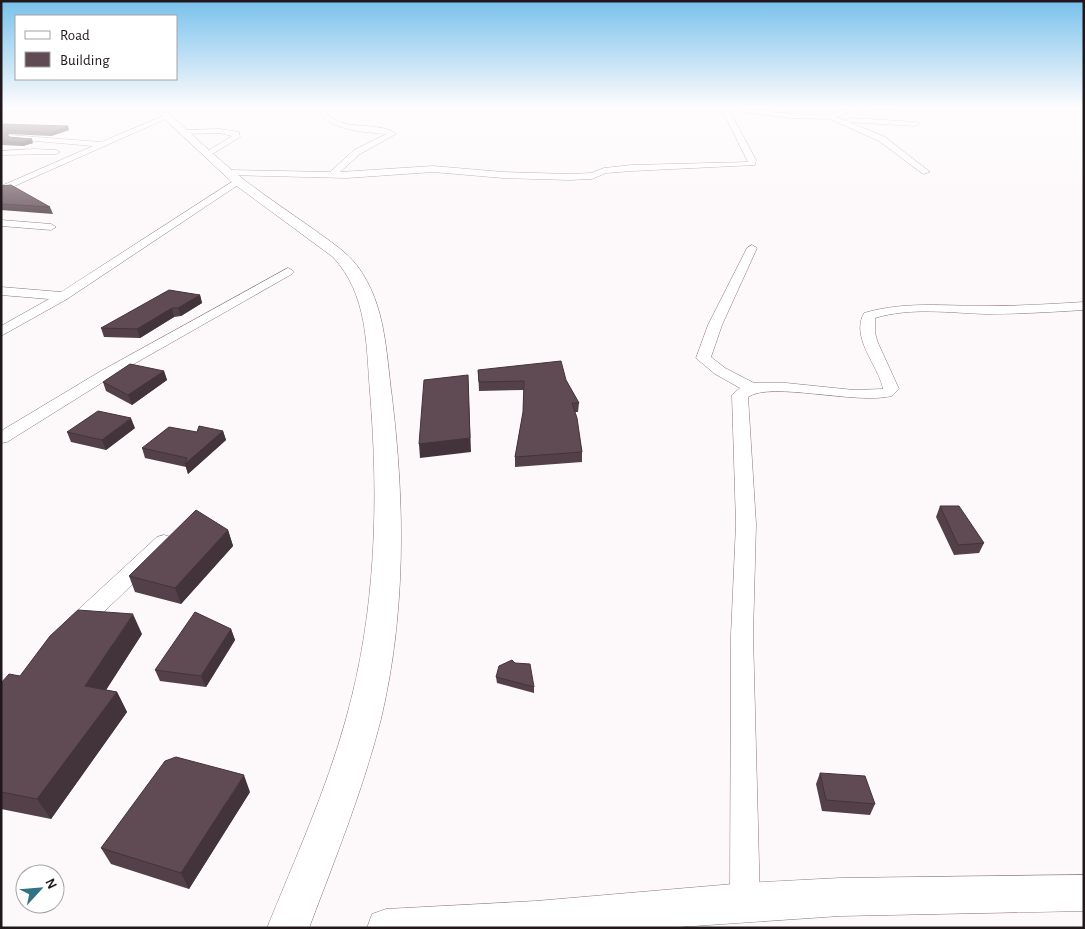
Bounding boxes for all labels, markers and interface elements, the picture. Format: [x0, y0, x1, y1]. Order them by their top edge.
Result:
legend [15, 15, 178, 80]
text: Road [60, 28, 90, 43]
text: Building [60, 53, 110, 68]
north arrow [15, 864, 65, 914]
text: N [42, 876, 59, 891]

